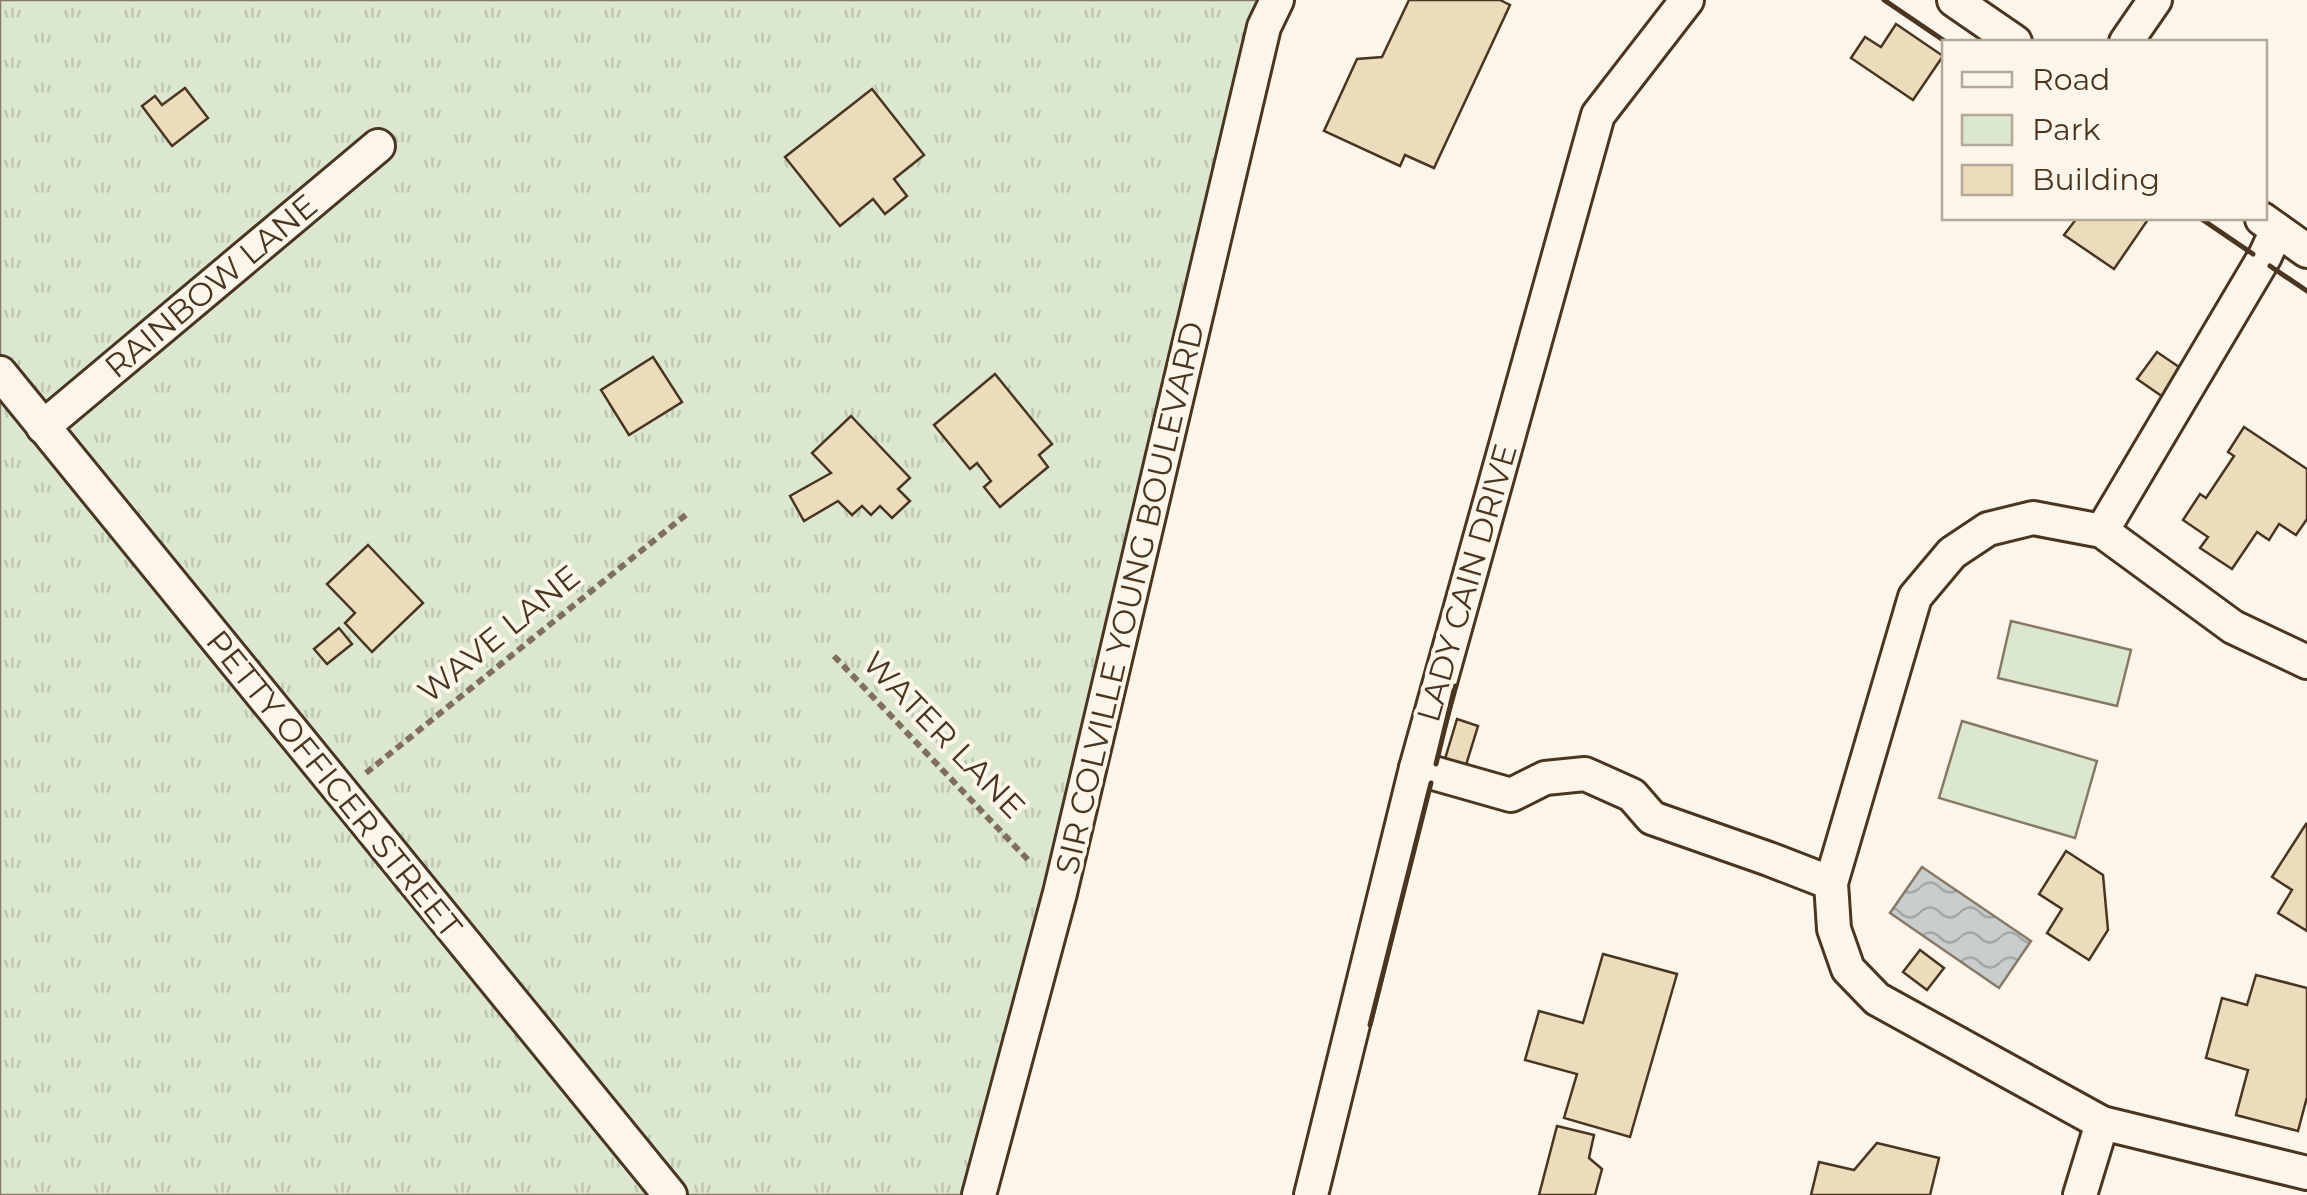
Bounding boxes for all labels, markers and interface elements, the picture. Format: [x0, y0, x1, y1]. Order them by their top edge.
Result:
legend [1942, 40, 2267, 220]
text: Road [2032, 61, 2110, 98]
text: Park [2032, 111, 2101, 148]
text: Building [2032, 161, 2160, 198]
street label: RAINBOW LANE [97, 185, 325, 386]
street label: SIR COLVILLE YOUNG BOULEVARD [1047, 318, 1212, 878]
street label: LADY CAIN DRIVE [1408, 439, 1525, 726]
street label: WAVE LANE [410, 556, 588, 711]
street label: PETTY OFFICER STREET [198, 622, 471, 946]
street label: WATER LANE [855, 643, 1034, 826]

